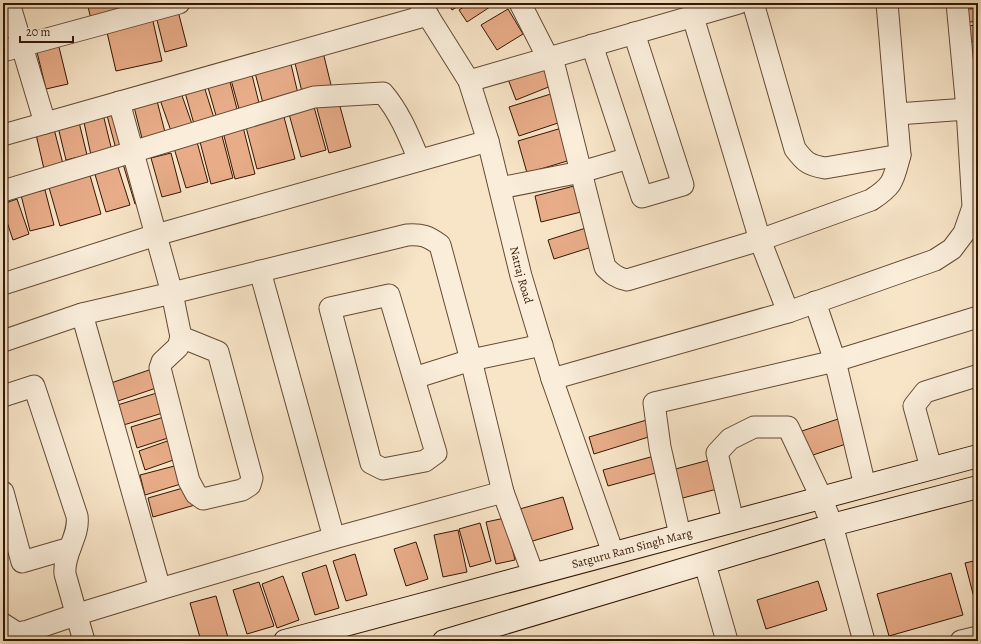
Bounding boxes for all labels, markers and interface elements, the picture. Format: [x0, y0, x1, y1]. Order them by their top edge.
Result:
scale bar [20, 18, 73, 44]
text: 20 m [26, 24, 50, 40]
street label: Natraj Road [506, 245, 537, 306]
street label: Satguru Ram Singh Marg [570, 525, 694, 572]

